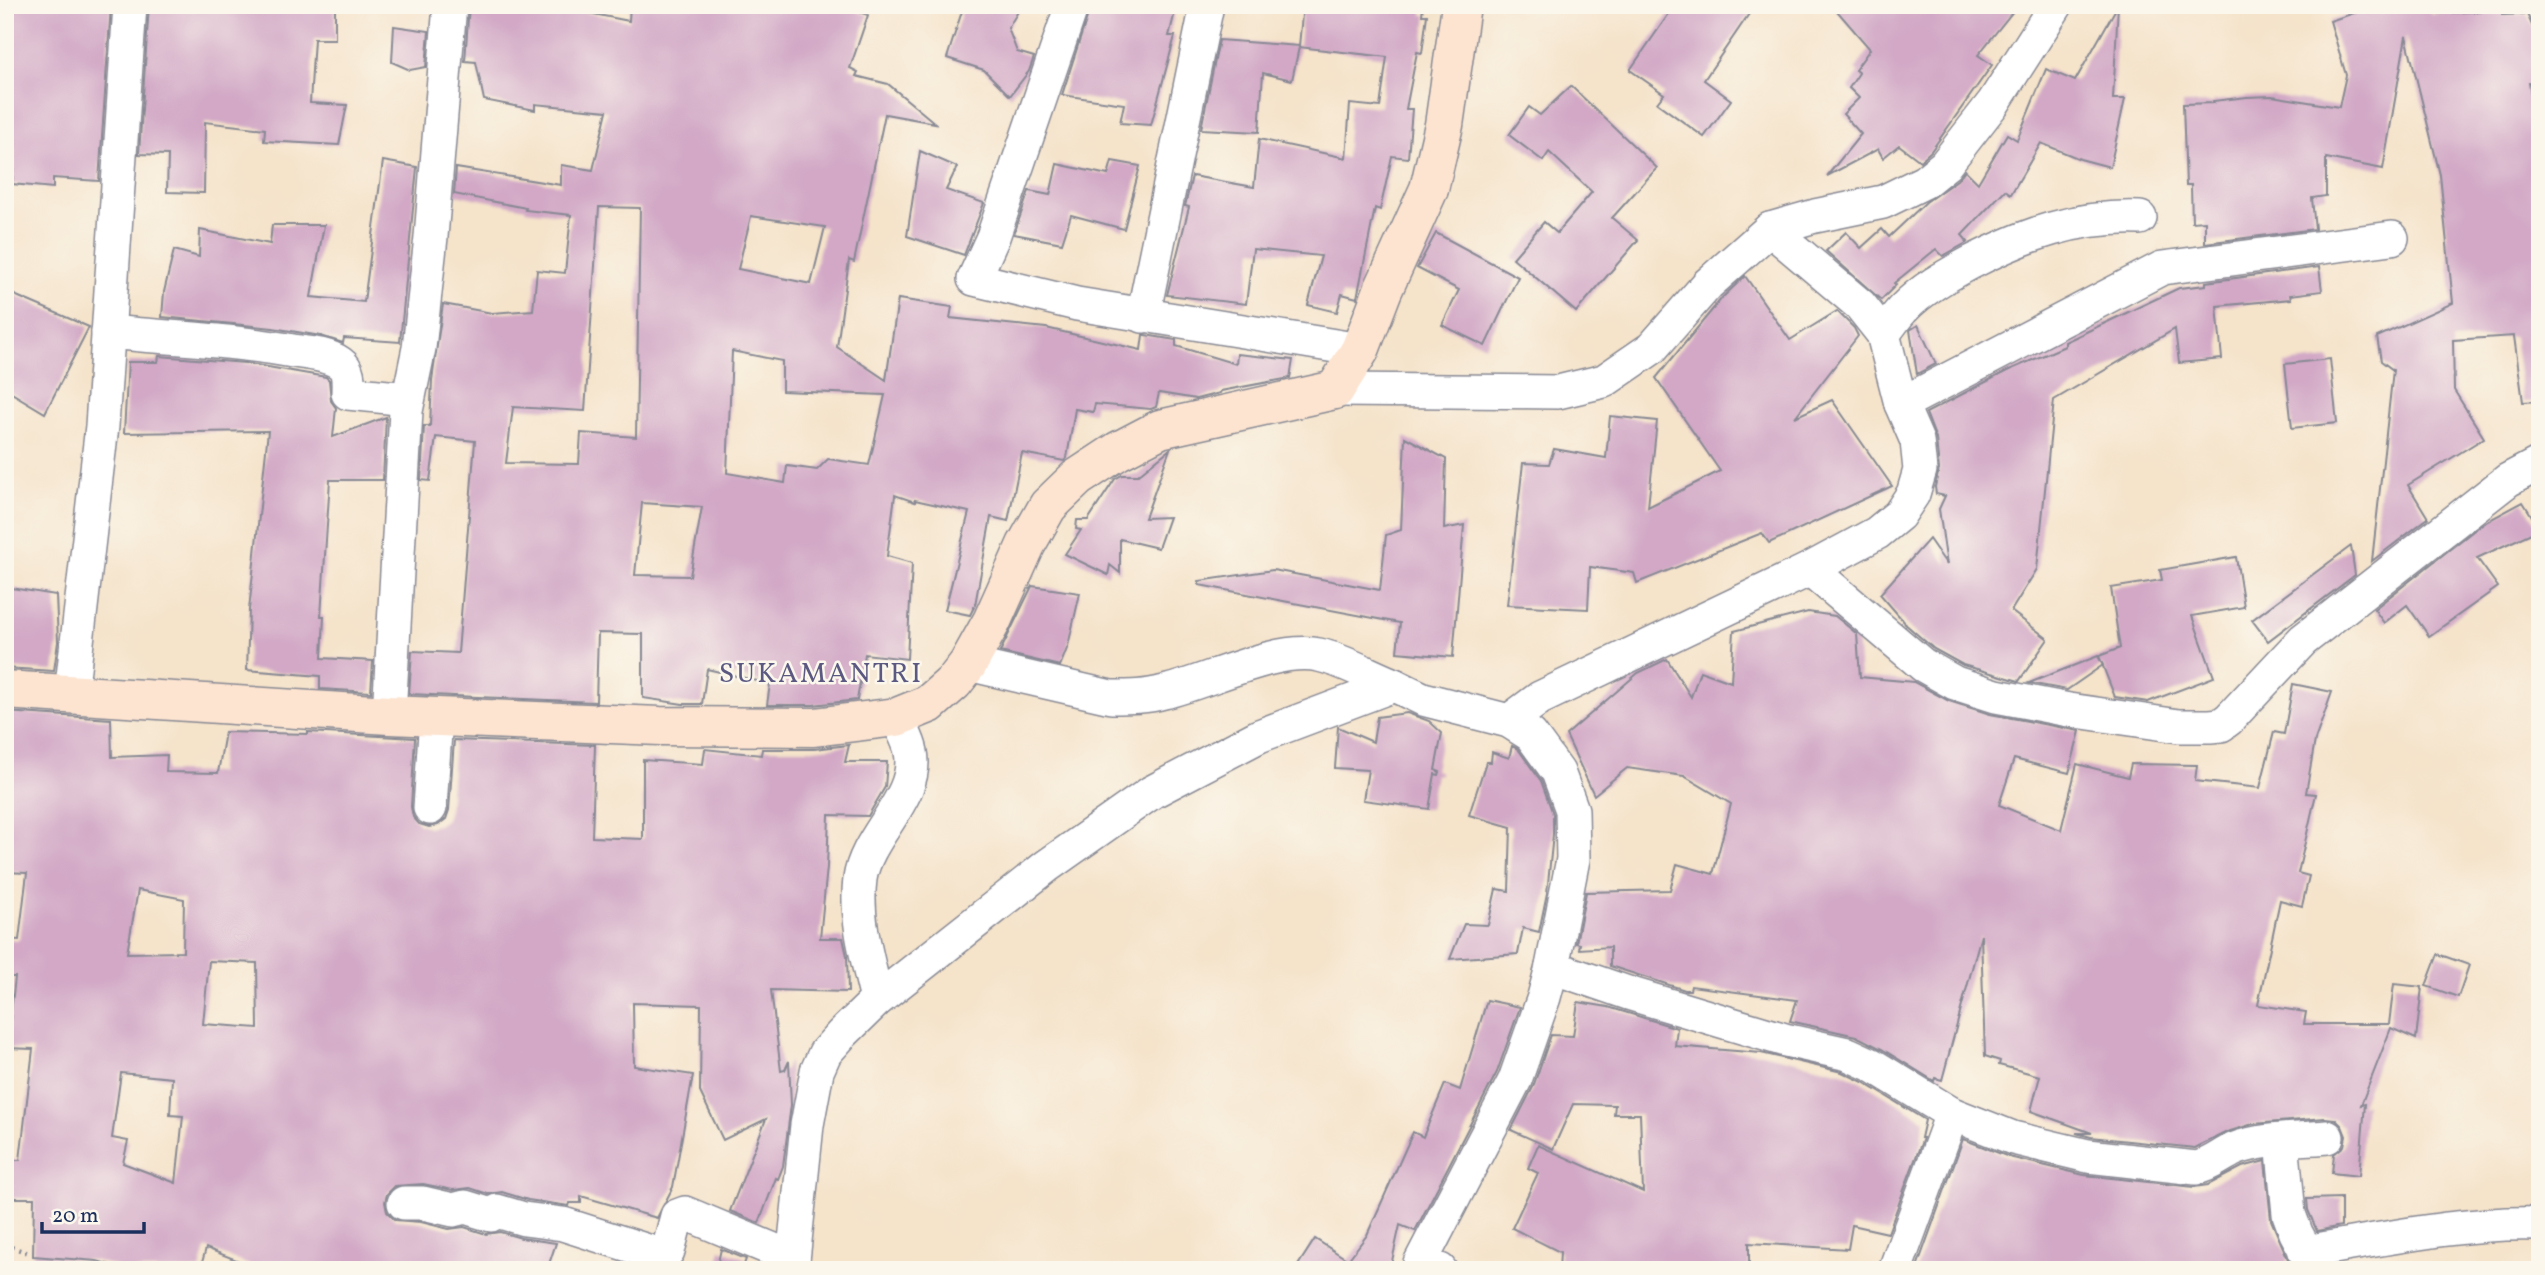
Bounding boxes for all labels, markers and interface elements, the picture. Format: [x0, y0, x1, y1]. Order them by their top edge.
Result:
district label: SUKAMANTRI [719, 655, 923, 694]
scale bar [42, 1191, 144, 1235]
text: 20 m [52, 1202, 98, 1231]

